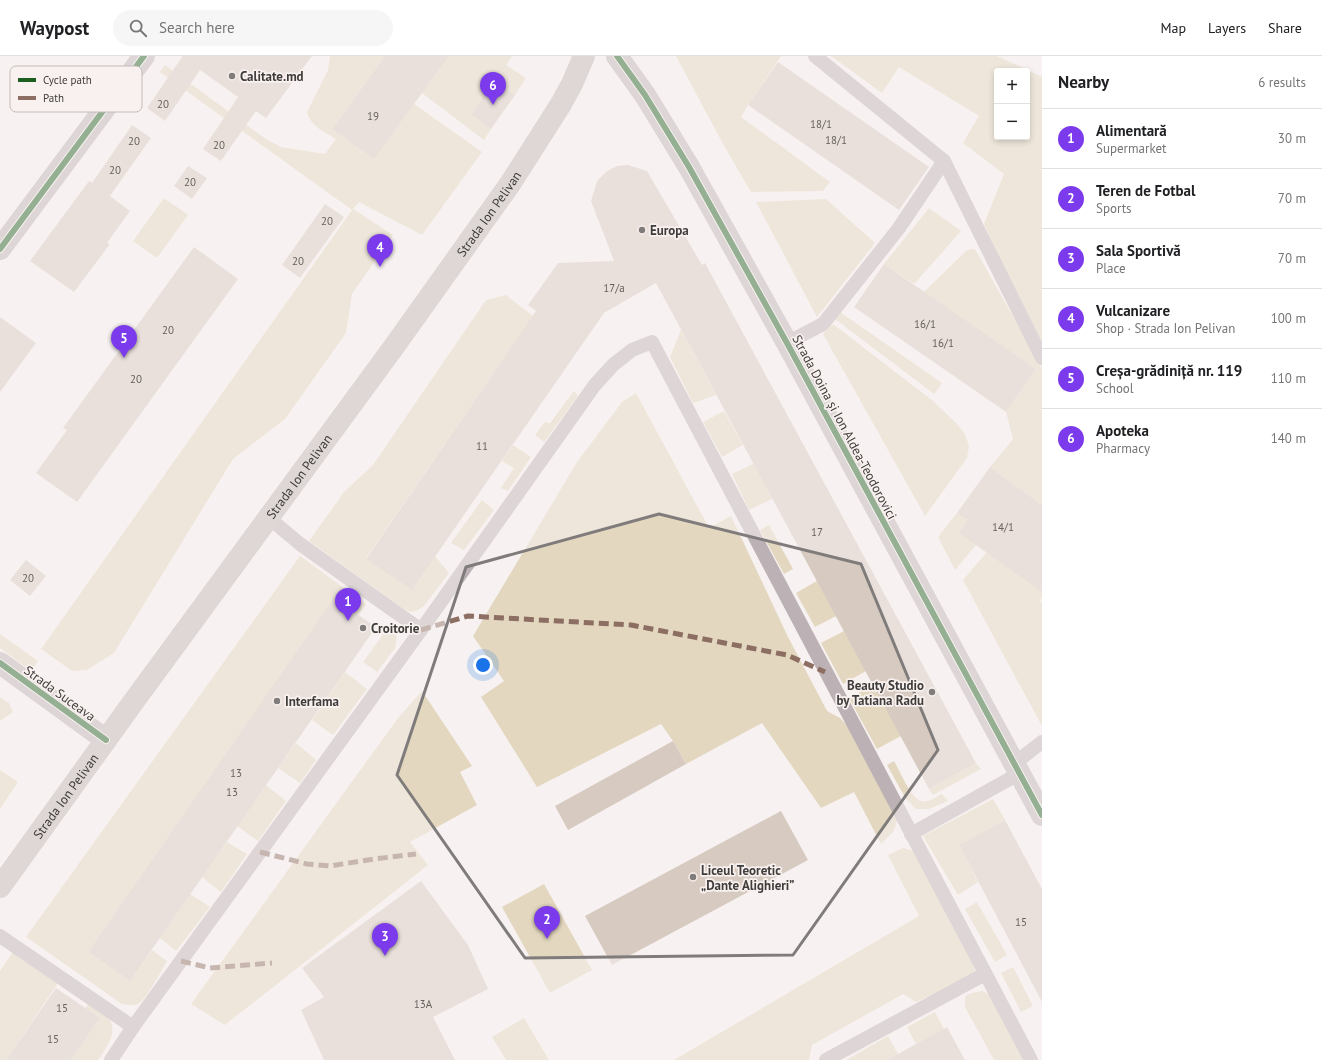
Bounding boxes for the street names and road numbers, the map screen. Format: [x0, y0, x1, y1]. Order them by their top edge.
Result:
street label: Strada Ion Pelivan [453, 168, 525, 260]
street label: Strada Doina și Ion Aldea-Teodorovici [789, 332, 901, 522]
street label: Strada Ion Pelivan [263, 431, 336, 522]
street label: Strada Suceava [21, 662, 99, 725]
street label: Strada Ion Pelivan [29, 750, 102, 842]

